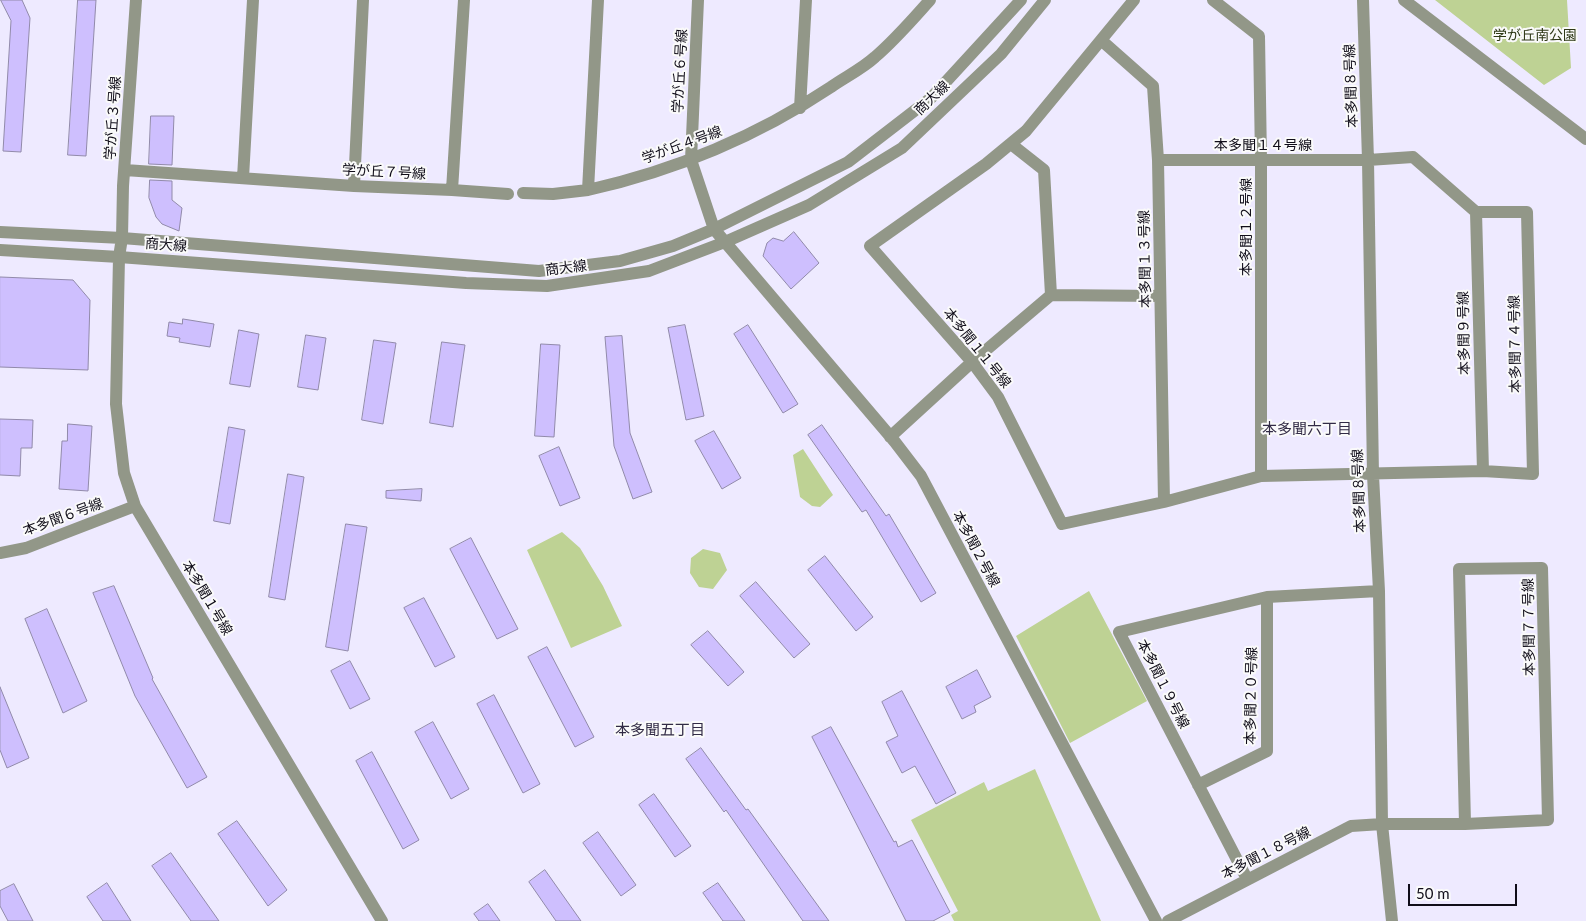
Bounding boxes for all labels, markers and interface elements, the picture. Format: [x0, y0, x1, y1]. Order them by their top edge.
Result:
park label: 学が丘南公園 [1493, 27, 1577, 43]
street label: 学が丘６号線 [669, 29, 691, 113]
street label: 本多聞８号線 [1341, 44, 1361, 128]
street label: 学が丘３号線 [102, 76, 124, 160]
street label: 商大線 [911, 77, 953, 119]
street label: 学が丘４号線 [640, 123, 724, 167]
street label: 本多聞１４号線 [1214, 137, 1312, 153]
street label: 学が丘７号線 [342, 161, 426, 183]
street label: 本多聞１２号線 [1238, 178, 1254, 276]
street label: 本多聞１３号線 [1136, 210, 1154, 308]
street label: 商大線 [144, 235, 188, 255]
street label: 商大線 [544, 257, 588, 279]
street label: 本多聞９号線 [1455, 291, 1473, 375]
street label: 本多聞７４号線 [1506, 295, 1524, 393]
street label: 本多聞１１号線 [940, 305, 1014, 391]
district label: 本多聞六丁目 [1262, 420, 1352, 438]
street label: 本多聞８号線 [1349, 449, 1369, 533]
street label: 本多聞６号線 [21, 495, 105, 539]
street label: 本多聞２号線 [949, 508, 1003, 590]
street label: 本多聞１号線 [178, 558, 236, 638]
street label: 本多聞７７号線 [1520, 578, 1538, 676]
street label: 本多聞１９号線 [1133, 637, 1193, 731]
street label: 本多聞２０号線 [1242, 647, 1260, 745]
district label: 本多聞五丁目 [615, 721, 705, 739]
street label: 本多聞１８号線 [1219, 823, 1313, 883]
scale bar [1411, 874, 1520, 906]
text: 50 m [1416, 884, 1450, 902]

